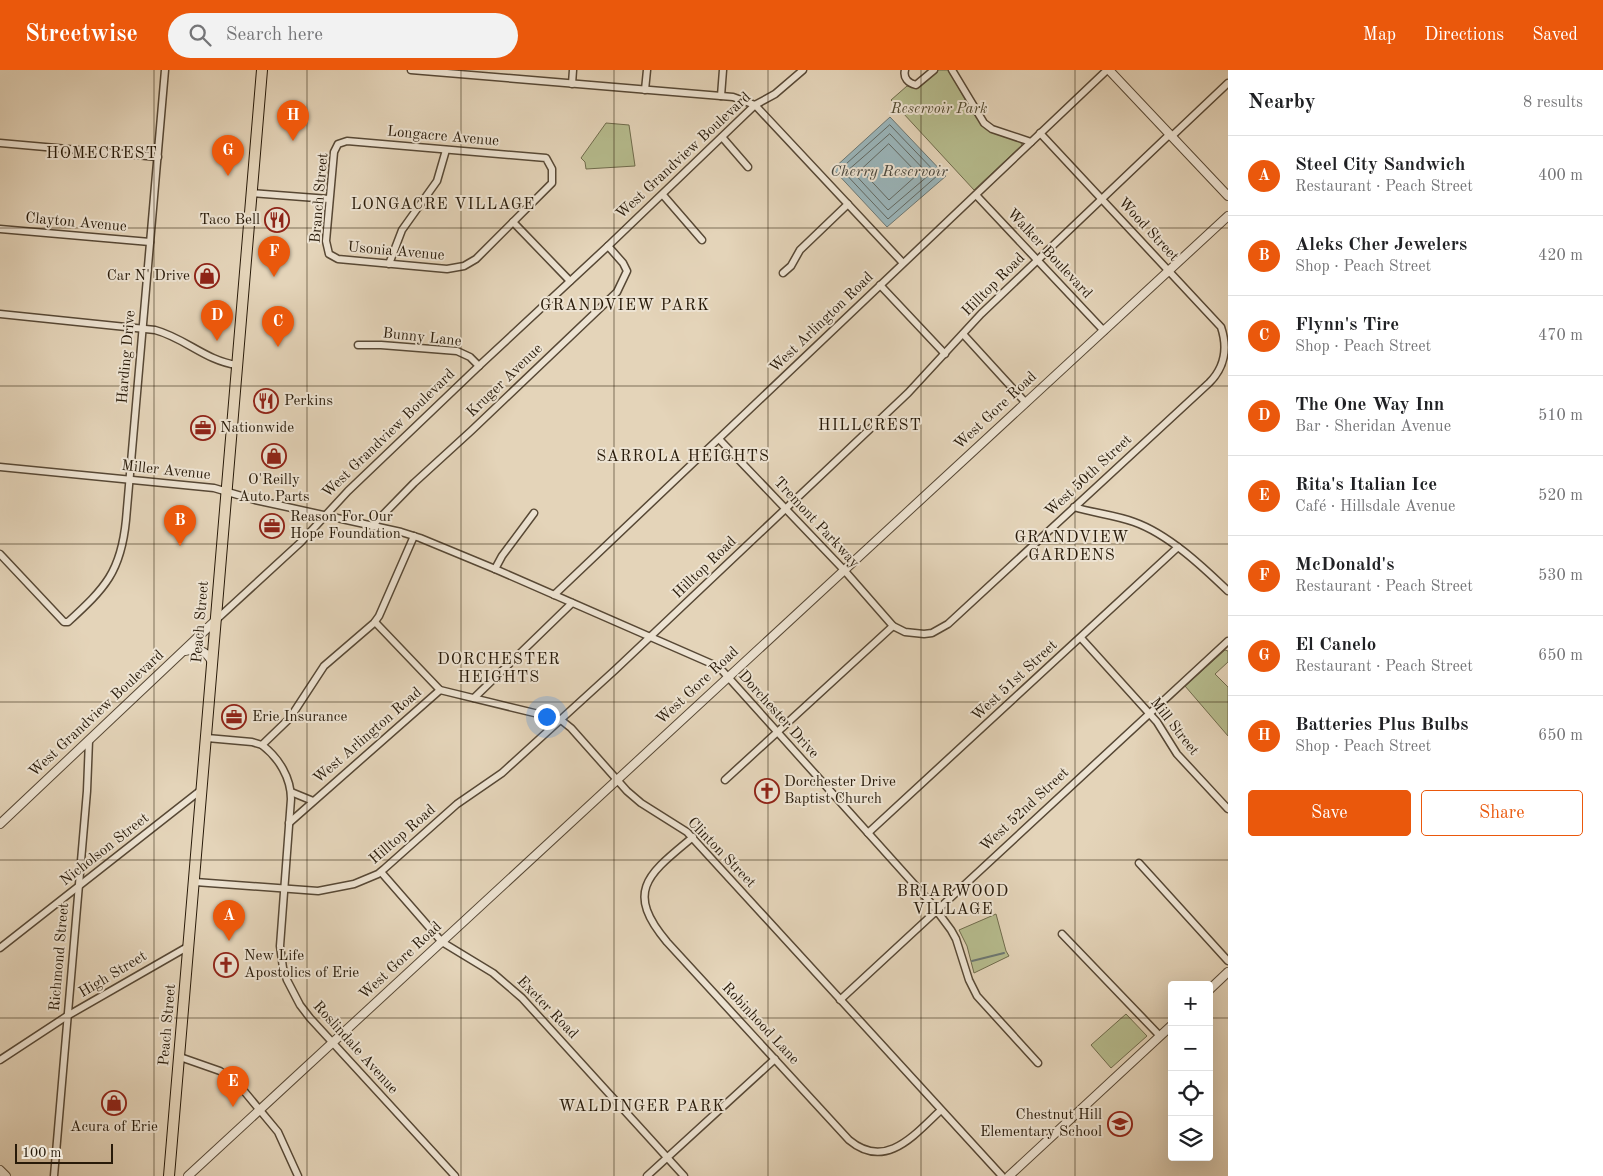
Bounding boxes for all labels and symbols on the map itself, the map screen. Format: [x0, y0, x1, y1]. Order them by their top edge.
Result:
street label: West Grandview Boulevard [614, 90, 754, 222]
pin: H [277, 100, 309, 141]
park label: Reservoir Park [890, 102, 987, 117]
street label: Longacre Avenue [386, 125, 500, 149]
pin: G [212, 135, 244, 176]
district label: HOMECREST [46, 146, 158, 162]
street label: Branch Street [309, 152, 331, 244]
water label: Cherry Reservoir [830, 164, 949, 180]
street label: Wood Street [1115, 195, 1181, 265]
district label: LONGACRE VILLAGE [351, 197, 535, 213]
street label: Walker Boulevard [1004, 206, 1094, 302]
restaurant icon: Taco Bell [264, 207, 290, 233]
street label: Clayton Avenue [25, 211, 127, 235]
place label: Taco Bell [199, 213, 260, 228]
pin: F [258, 236, 290, 277]
street label: Usonia Avenue [347, 240, 445, 264]
street label: Hilltop Road [960, 251, 1028, 319]
shop icon: Car N' Drive [194, 263, 220, 289]
place label: Car N' Drive [107, 269, 190, 284]
street label: West Arlington Road [767, 270, 877, 376]
district label: GRANDVIEW PARK [540, 298, 710, 314]
pin: D [201, 300, 233, 341]
pin: C [262, 306, 294, 347]
street label: Harding Drive [115, 310, 139, 404]
street label: Bunny Lane [382, 326, 462, 350]
street label: Kruger Avenue [464, 341, 546, 421]
street label: West Grandview Boulevard [320, 367, 458, 501]
street label: West Gore Road [952, 369, 1040, 453]
restaurant icon: Perkins [253, 388, 279, 414]
place label: Perkins [284, 394, 333, 409]
office icon: Nationwide [190, 415, 216, 441]
district label: HILLCREST [818, 418, 922, 434]
place label: Nationwide [220, 421, 294, 436]
street label: West 50th Street [1043, 432, 1135, 520]
shop icon: O'Reilly Auto Parts [261, 443, 287, 469]
district label: SARROLA HEIGHTS [596, 449, 770, 465]
street label: Miller Avenue [121, 459, 211, 483]
place label: O'Reilly Auto Parts [238, 473, 310, 505]
street label: Tremont Parkway [770, 475, 862, 571]
pin: B [164, 505, 196, 546]
place label: Reason For Our Hope Foundation [290, 510, 401, 542]
office icon: Reason For Our Hope Foundation [259, 513, 285, 539]
district label: GRANDVIEW GARDENS [1014, 530, 1130, 564]
street label: Hilltop Road [670, 534, 740, 602]
street label: Peach Street [190, 580, 212, 664]
street label: West 51st Street [969, 638, 1061, 724]
street label: West Gore Road [654, 644, 742, 728]
street label: West Grandview Boulevard [27, 648, 167, 780]
district label: DORCHESTER HEIGHTS [437, 652, 561, 686]
street label: Dorchester Drive [735, 668, 821, 762]
street label: West Arlington Road [311, 685, 425, 787]
street label: Mill Street [1147, 695, 1201, 759]
office icon: Erie Insurance [221, 704, 247, 730]
your location [534, 704, 560, 730]
place label: Erie Insurance [252, 710, 347, 725]
street label: West 52nd Street [978, 765, 1072, 855]
place label: Dorchester Drive Baptist Church [784, 775, 896, 807]
church icon: Dorchester Drive Baptist Church [754, 778, 780, 804]
street label: Hilltop Road [367, 802, 439, 868]
street label: Nicholson Street [58, 811, 152, 889]
street label: Clinton Street [684, 815, 758, 891]
district label: BRIARWOOD VILLAGE [897, 884, 1009, 918]
pin: A [213, 900, 245, 941]
street label: Richmond Street [48, 902, 72, 1012]
street label: West Gore Road [357, 919, 445, 1003]
street label: High Street [77, 949, 149, 1001]
place label: New Life Apostolics of Erie [244, 949, 359, 981]
church icon: New Life Apostolics of Erie [213, 952, 239, 978]
street label: Exeter Road [514, 974, 581, 1042]
street label: Robinhood Lane [719, 980, 802, 1068]
street label: Peach Street [157, 983, 179, 1067]
street label: Roslindale Avenue [310, 999, 400, 1097]
pin: E [217, 1066, 249, 1107]
shop icon: Acura of Erie [101, 1090, 127, 1116]
district label: WALDINGER PARK [559, 1099, 725, 1115]
place label: Chestnut Hill Elementary School [980, 1108, 1102, 1140]
school or university icon: Chestnut Hill Elementary School [1107, 1111, 1133, 1137]
place label: Acura of Erie [70, 1120, 158, 1135]
scale bar [15, 1141, 112, 1164]

